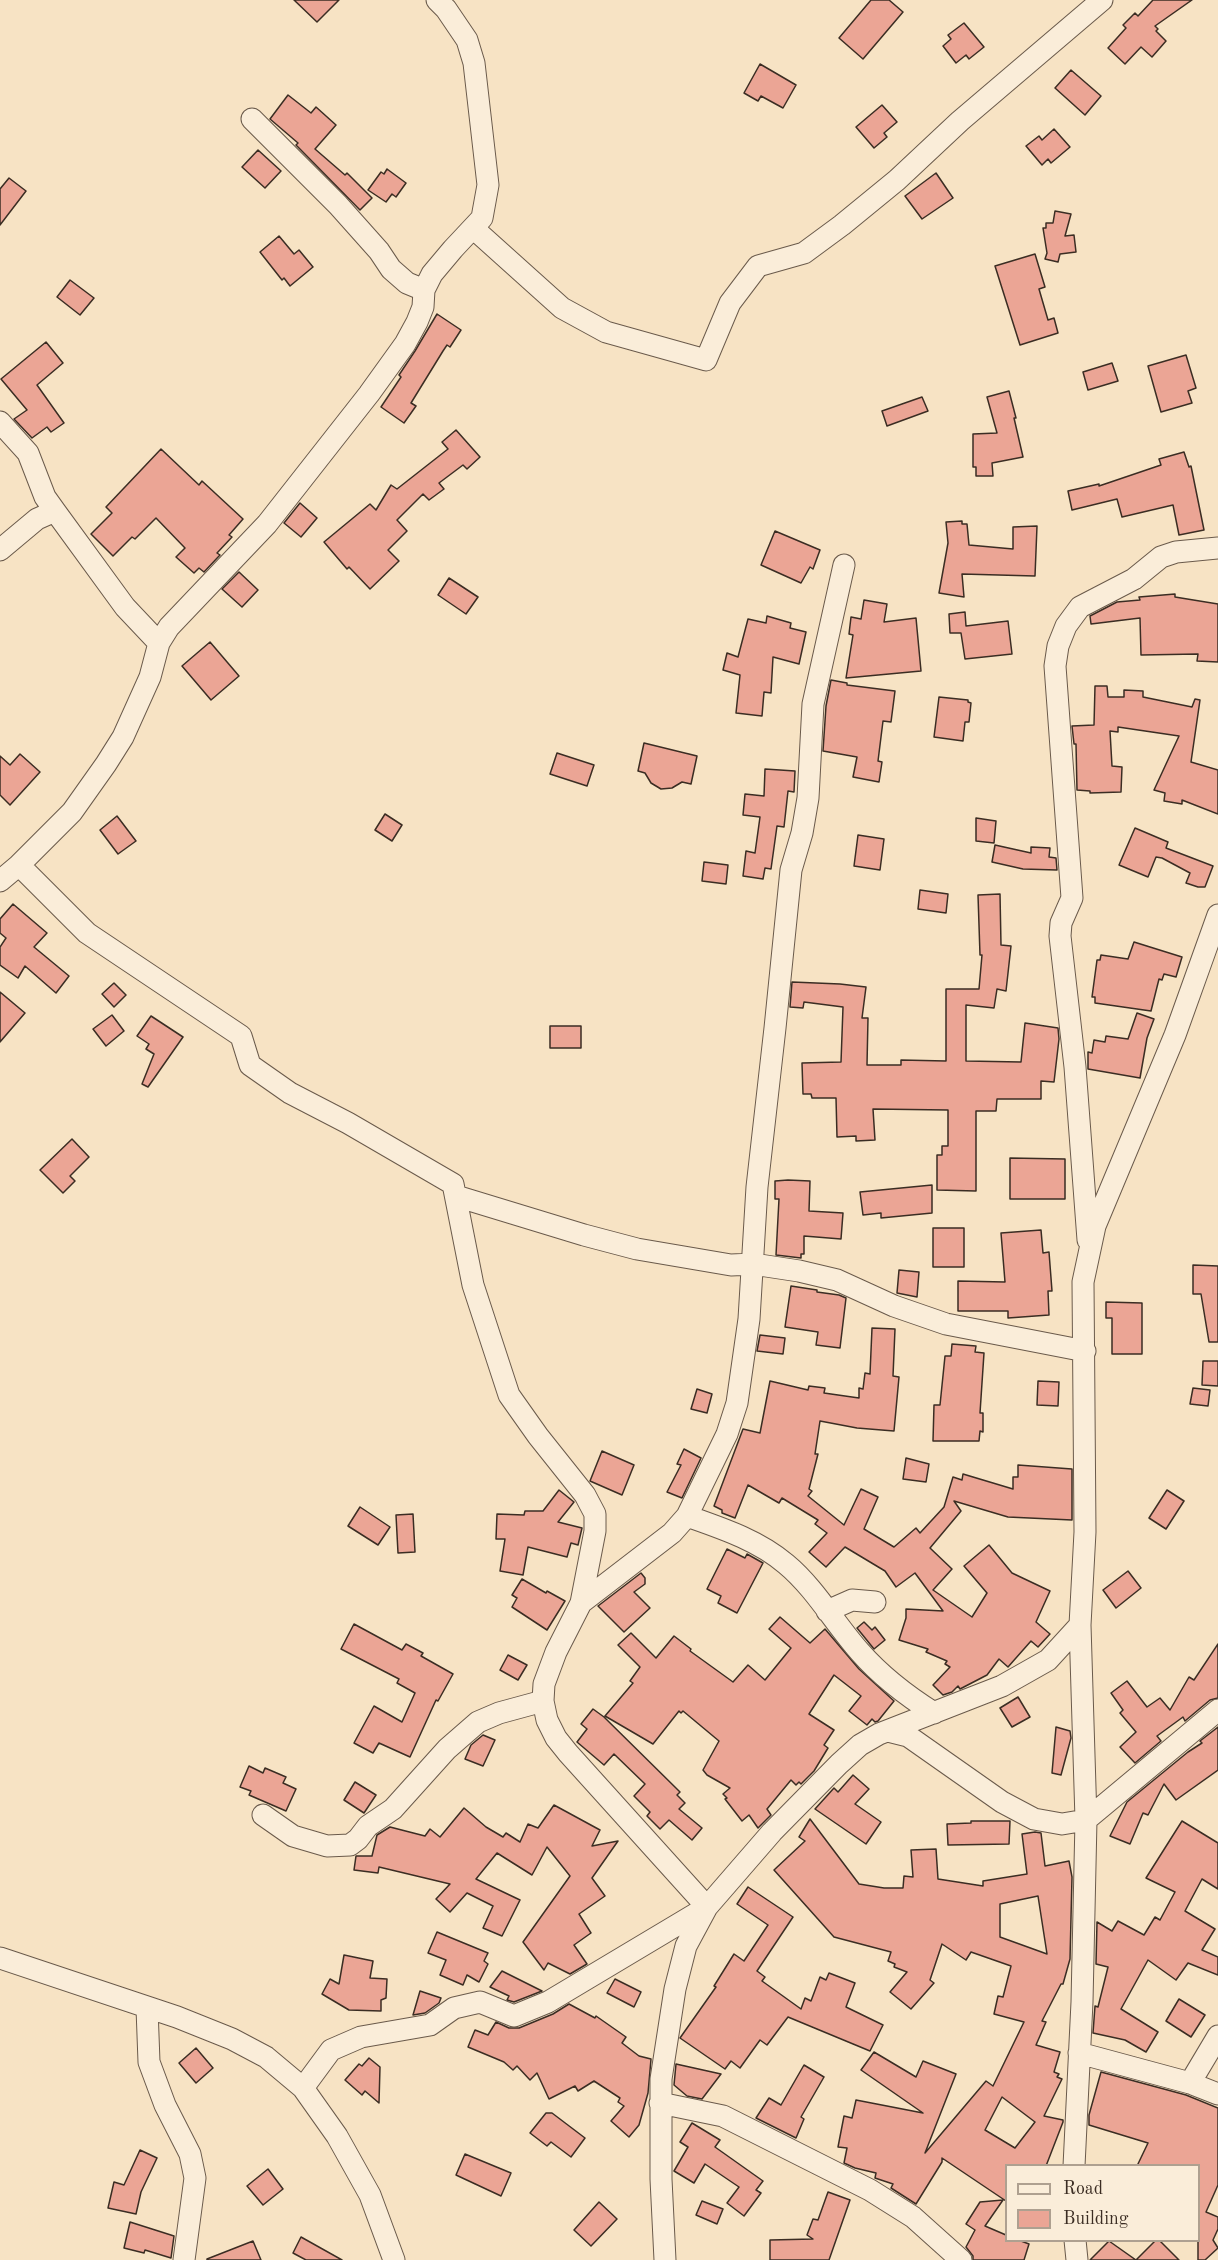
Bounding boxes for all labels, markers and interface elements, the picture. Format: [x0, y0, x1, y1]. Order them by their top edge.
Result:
legend [1005, 2164, 1200, 2242]
text: Road [1063, 2180, 1103, 2198]
text: Building [1063, 2210, 1128, 2228]

